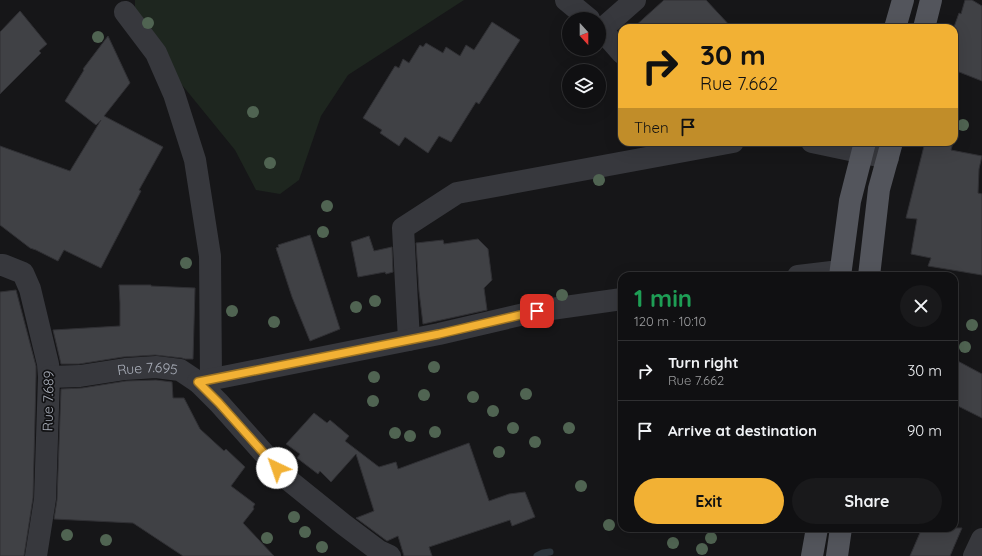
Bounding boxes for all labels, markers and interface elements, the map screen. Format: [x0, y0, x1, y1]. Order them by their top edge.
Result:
north arrow [562, 12, 606, 56]
map controls [562, 12, 606, 108]
text: 30 m [700, 37, 766, 72]
icon: right [634, 40, 686, 92]
button: layers [562, 64, 606, 108]
text: Rue 7.662 [700, 72, 778, 95]
icon: arrive [677, 116, 699, 138]
text: Then [634, 118, 669, 137]
text: 1 min [634, 283, 692, 313]
button: close [900, 285, 942, 327]
pin [520, 294, 554, 328]
icon: arrive [526, 300, 548, 322]
text: 120 m · 10:10 [634, 313, 706, 329]
text: Turn right [668, 353, 739, 372]
street label: Rue 7.695 [116, 358, 179, 379]
icon: right [634, 360, 656, 382]
text: 30 m [907, 361, 942, 380]
street label: Rue 7.689 [38, 370, 58, 431]
text: Rue 7.662 [668, 372, 724, 388]
icon: arrive [634, 420, 656, 442]
text: Arrive at destination [668, 421, 817, 440]
text: 90 m [907, 421, 942, 440]
position arrow [256, 447, 298, 489]
button: Exit [634, 478, 784, 524]
button: Share [792, 478, 942, 524]

